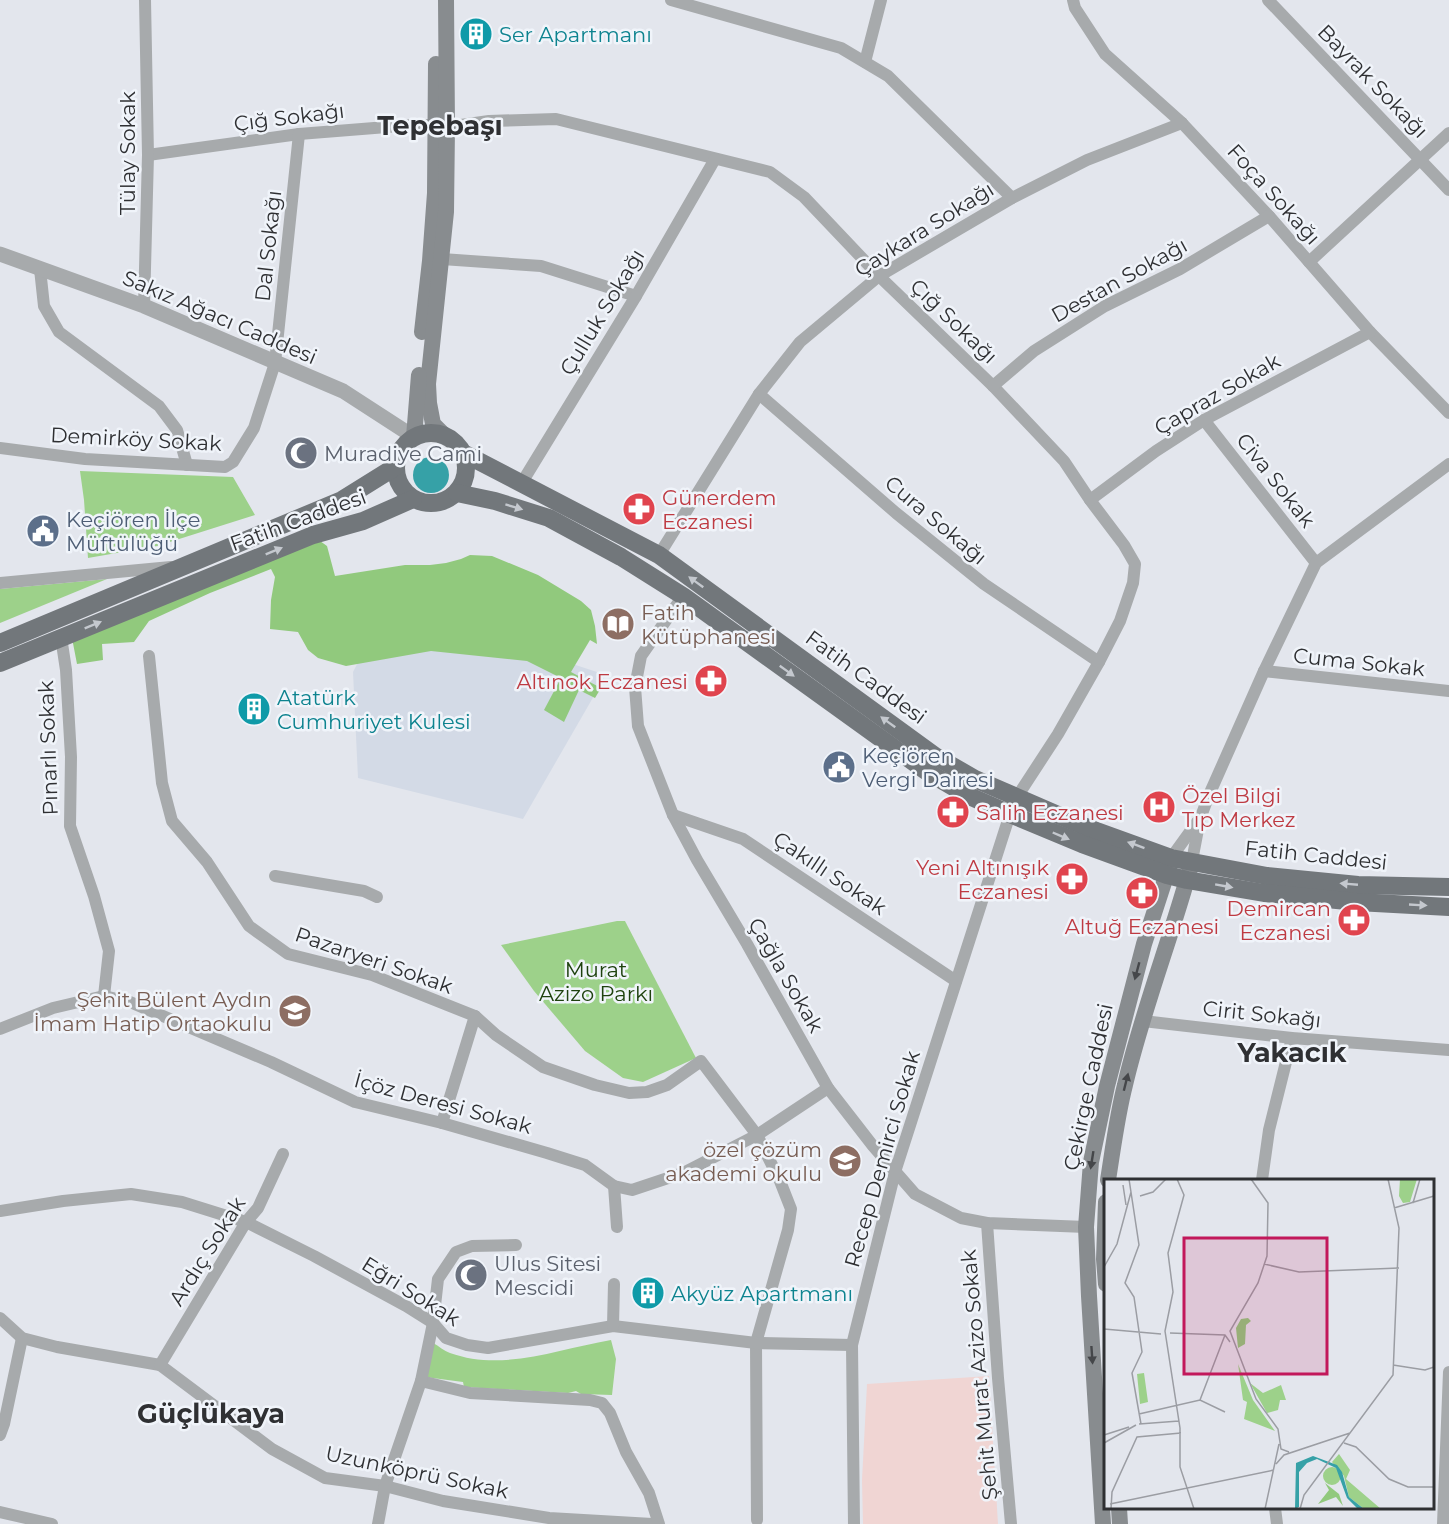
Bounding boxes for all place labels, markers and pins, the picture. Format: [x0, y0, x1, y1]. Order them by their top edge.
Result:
building icon: Ser Apartmanı [458, 16, 494, 52]
place label: Ser Apartmanı [499, 22, 652, 47]
mosque icon: Muradiye Cami [283, 435, 319, 471]
place label: Muradiye Cami [324, 441, 482, 466]
place label: Günerdem Eczanesi [662, 485, 777, 534]
pharmacy icon: Günerdem Eczanesi [621, 491, 657, 527]
place label: Keçiören İlçe Müftülüğü [66, 507, 200, 556]
public building icon: Keçiören İlçe Müftülüğü [25, 513, 61, 549]
place label: Fatih Kütüphanesi [641, 600, 776, 649]
library icon: Fatih Kütüphanesi [600, 606, 636, 642]
pharmacy icon: Altınok Eczanesi [693, 663, 729, 699]
place label: Altınok Eczanesi [516, 669, 688, 694]
place label: Atatürk Cumhuriyet Kulesi [277, 685, 471, 734]
building icon: Atatürk Cumhuriyet Kulesi [236, 691, 272, 727]
place label: Keçiören Vergi Dairesi [862, 743, 994, 792]
public building icon: Keçiören Vergi Dairesi [821, 749, 857, 785]
place label: Özel Bilgi Tıp Merkez [1182, 783, 1296, 832]
hospital icon: Özel Bilgi Tıp Merkez [1141, 789, 1177, 825]
pharmacy icon: Salih Eczanesi [935, 794, 971, 830]
place label: Salih Eczanesi [976, 800, 1124, 825]
place label: Yeni Altınışık Eczanesi [916, 855, 1049, 904]
pharmacy icon: Yeni Altınışık Eczanesi [1054, 861, 1090, 897]
pharmacy icon: Altuğ Eczanesi [1124, 875, 1160, 911]
place label: Demircan Eczanesi [1226, 896, 1331, 945]
pharmacy icon: Demircan Eczanesi [1336, 902, 1372, 938]
place label: Altuğ Eczanesi [1065, 914, 1219, 939]
place label: Şehit Bülent Aydın İmam Hatip Ortaokulu [34, 987, 272, 1036]
school or university icon: Şehit Bülent Aydın İmam Hatip Ortaokulu [277, 993, 313, 1029]
place label: özel çözüm akademi okulu [665, 1137, 822, 1186]
school or university icon: özel çözüm akademi okulu [827, 1143, 863, 1179]
place label: Ulus Sitesi Mescidi [494, 1251, 601, 1300]
mosque icon: Ulus Sitesi Mescidi [453, 1257, 489, 1293]
building icon: Akyüz Apartmanı [630, 1275, 666, 1311]
place label: Akyüz Apartmanı [671, 1281, 853, 1306]

